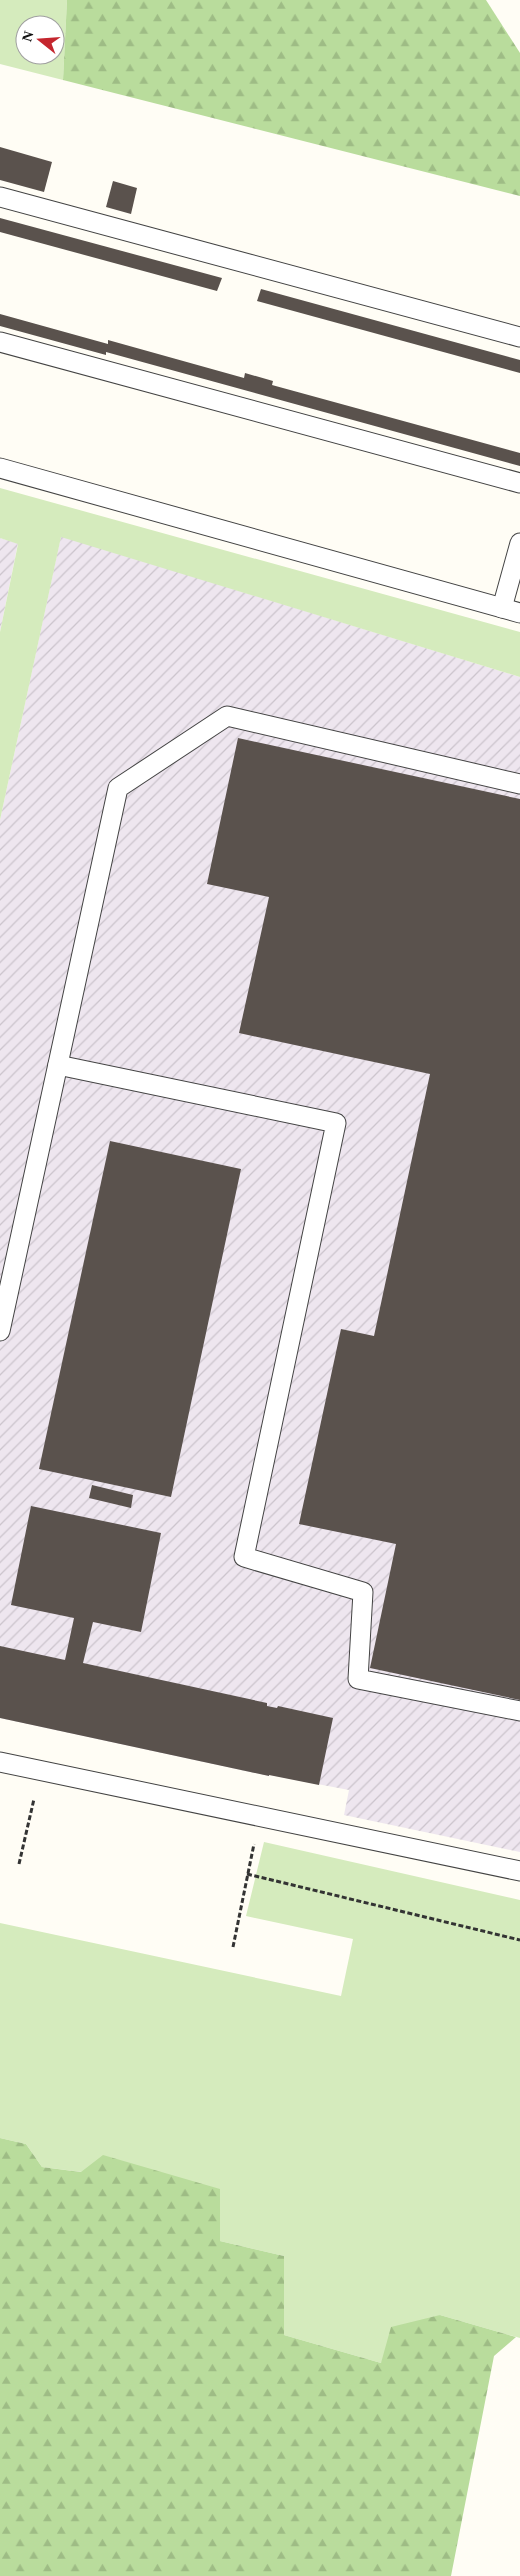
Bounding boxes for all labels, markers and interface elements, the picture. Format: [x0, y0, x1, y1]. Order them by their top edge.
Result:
north arrow [15, 15, 65, 65]
text: N [19, 29, 37, 43]

